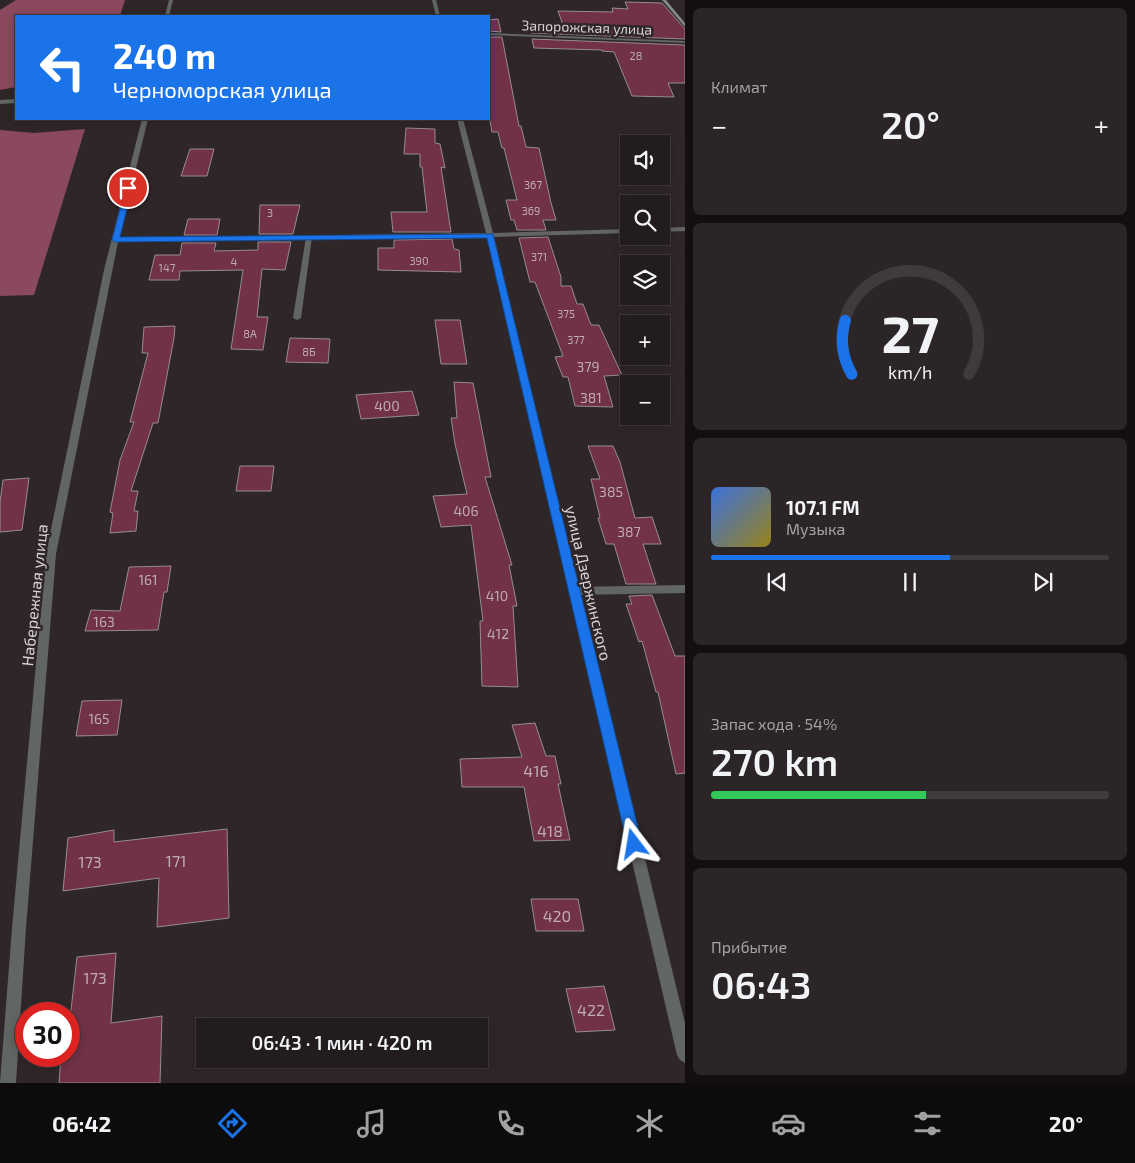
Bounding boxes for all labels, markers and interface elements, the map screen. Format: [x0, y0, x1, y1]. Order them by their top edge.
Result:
street label: Запорожская улица [521, 16, 653, 38]
text: 240 m [113, 34, 216, 76]
icon: left [30, 35, 95, 100]
house number: 28 [630, 49, 642, 62]
text: Черноморская улица [113, 76, 332, 102]
text: Климат [711, 77, 768, 96]
text: 20° [881, 101, 940, 147]
text: − [711, 108, 727, 142]
text: + [1094, 108, 1109, 142]
map controls [620, 135, 670, 425]
button: sound [620, 135, 670, 185]
pin [107, 167, 149, 209]
icon: arrive [114, 174, 142, 202]
house number: 367 [524, 178, 542, 191]
button: search [620, 195, 670, 245]
house number: 369 [522, 204, 540, 217]
house number: 3 [267, 206, 273, 219]
house number: 371 [531, 250, 547, 263]
house number: 390 [409, 254, 429, 267]
house number: 4 [231, 255, 238, 268]
button: layers [620, 255, 670, 305]
house number: 147 [159, 261, 176, 274]
text: 27 [881, 301, 939, 363]
house number: 375 [557, 307, 575, 320]
button: + [620, 315, 670, 365]
house number: 8А [243, 327, 257, 340]
house number: 377 [567, 333, 585, 346]
house number: 8Б [302, 345, 316, 358]
house number: 379 [577, 358, 599, 375]
text: km/h [888, 361, 932, 383]
button: − [620, 375, 670, 425]
house number: 381 [580, 389, 602, 406]
house number: 400 [374, 397, 400, 414]
house number: 385 [599, 483, 623, 500]
text: 107.1 FM [786, 496, 860, 519]
house number: 406 [453, 502, 479, 519]
street label: улица Дзержинского [561, 504, 616, 663]
text: Музыка [786, 519, 845, 538]
street label: Набережная улица [17, 523, 52, 667]
house number: 387 [617, 523, 641, 540]
icon: previous [763, 568, 791, 596]
icon: pause [896, 568, 924, 596]
icon: next [1029, 568, 1057, 596]
house number: 161 [138, 571, 158, 588]
house number: 410 [486, 587, 508, 604]
house number: 163 [93, 613, 115, 630]
house number: 412 [487, 625, 509, 642]
house number: 165 [88, 710, 110, 727]
text: Запас хода · 54% [711, 714, 837, 733]
text: 270 km [711, 738, 838, 784]
house number: 416 [523, 761, 549, 780]
position arrow [607, 817, 659, 869]
house number: 418 [537, 821, 563, 840]
house number: 171 [166, 851, 186, 870]
house number: 173 [78, 852, 102, 871]
house number: 420 [543, 906, 571, 925]
text: Прибытие [711, 937, 787, 956]
text: 06:43 [711, 961, 811, 1007]
house number: 173 [83, 968, 107, 987]
house number: 422 [577, 1000, 605, 1019]
speed limit sign: 30 [15, 1002, 80, 1067]
text: 06:43 · 1 мин · 420 m [252, 1031, 432, 1054]
icon: directions [215, 1106, 250, 1141]
icon: music [354, 1106, 389, 1141]
icon: phone [493, 1106, 528, 1141]
icon: climate [632, 1106, 667, 1141]
icon: car [771, 1106, 806, 1141]
icon: filters [910, 1106, 945, 1141]
text: 06:42 [52, 1110, 111, 1136]
text: 20° [1049, 1110, 1083, 1136]

